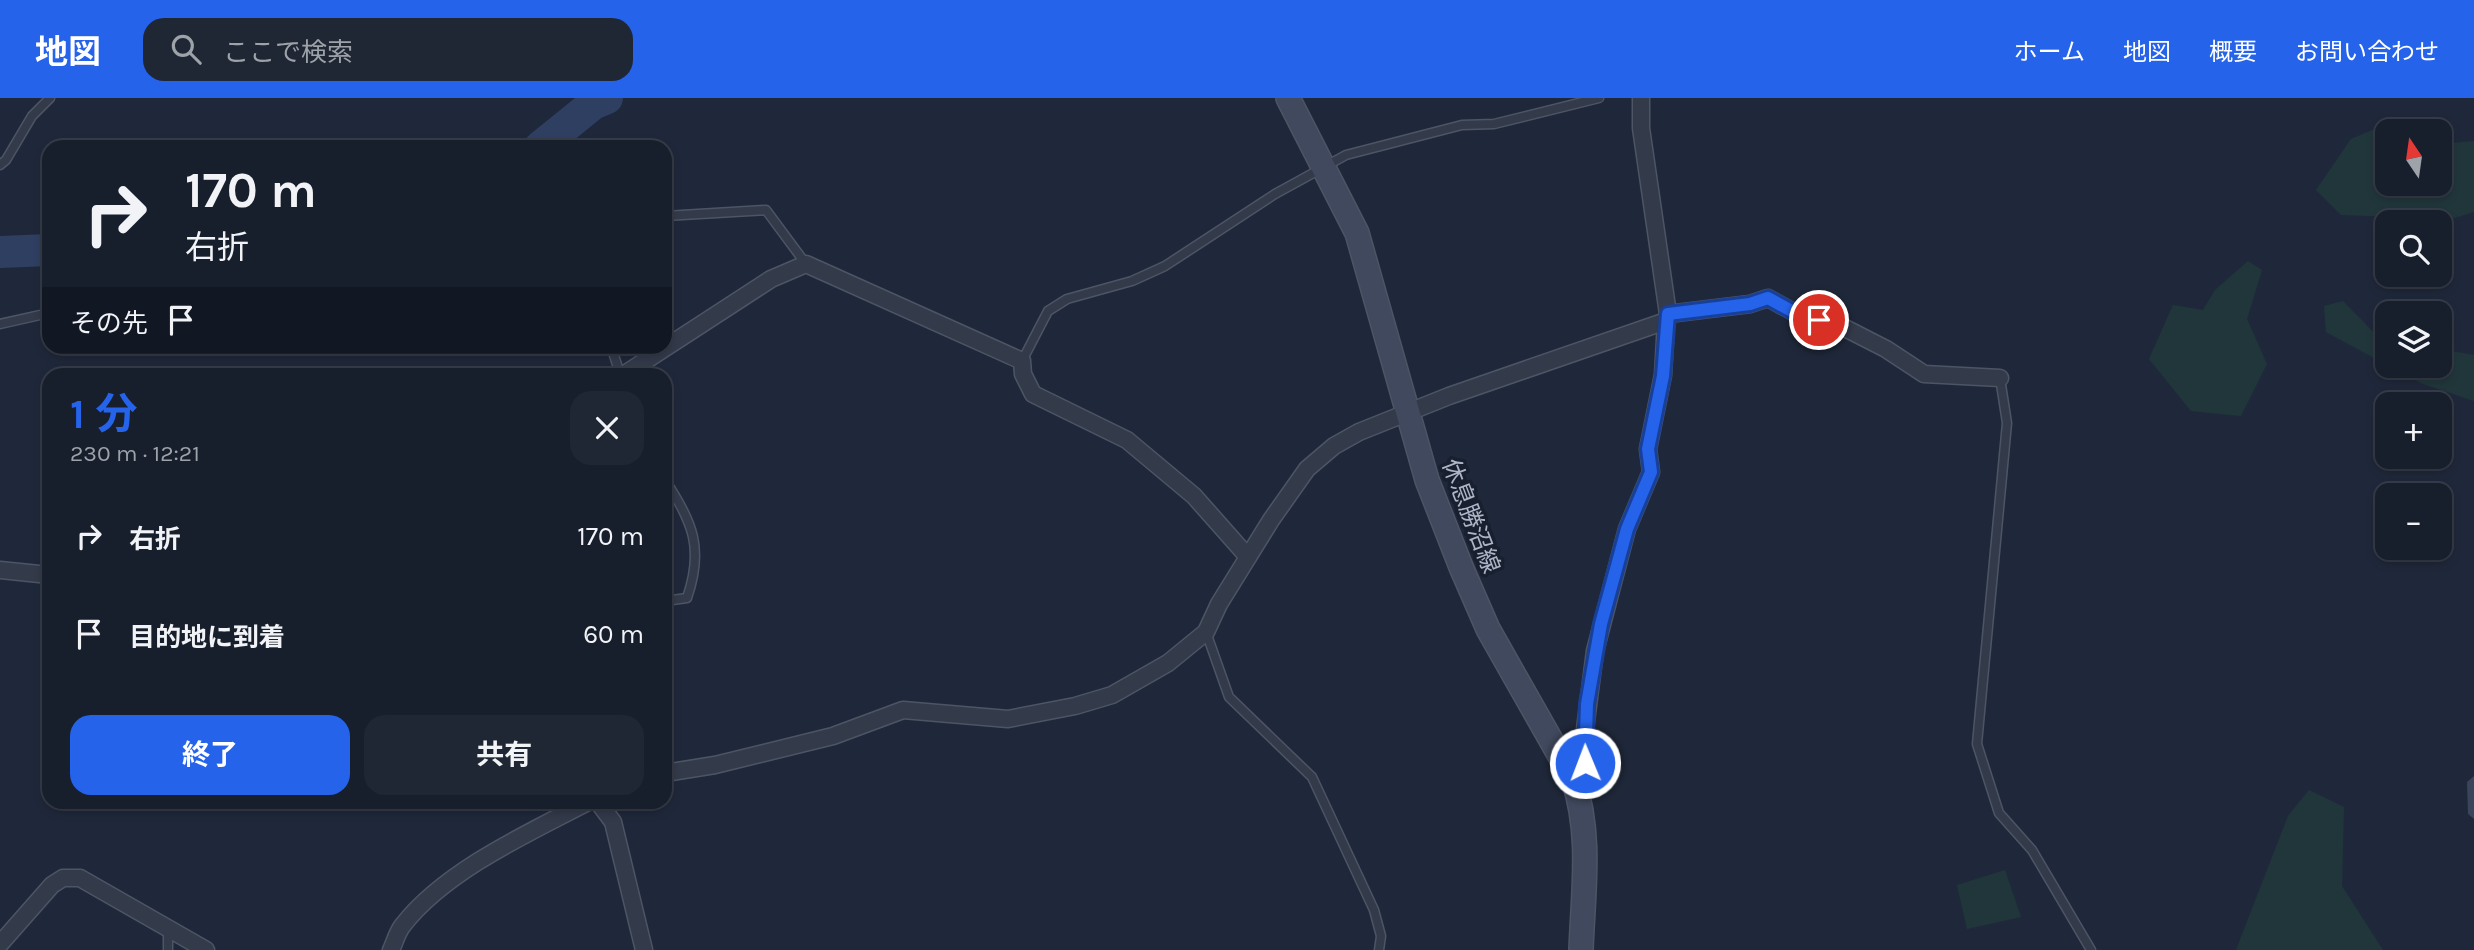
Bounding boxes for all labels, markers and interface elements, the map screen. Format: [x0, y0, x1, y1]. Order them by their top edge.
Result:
search box [143, 18, 633, 81]
icon: search [167, 30, 205, 68]
text: 地図 [35, 33, 101, 71]
text: ここで検索 [223, 37, 353, 68]
text: ホーム [2014, 38, 2085, 66]
text: 地図 [2123, 38, 2171, 66]
text: 概要 [2209, 38, 2257, 66]
text: お問い合わせ [2295, 38, 2439, 66]
north arrow [2375, 119, 2452, 196]
map controls [2375, 119, 2452, 560]
text: 170 m [185, 162, 317, 219]
icon: right [70, 168, 161, 259]
button: search [2375, 210, 2452, 287]
text: 右折 [185, 229, 249, 266]
pin [1789, 290, 1849, 350]
icon: arrive [162, 301, 200, 339]
icon: arrive [1800, 301, 1838, 339]
button: layers [2375, 301, 2452, 378]
text: その先 [70, 308, 148, 339]
text: 1 分 [70, 389, 138, 439]
button: close [570, 391, 644, 465]
button: + [2375, 392, 2452, 469]
text: 230 m · 12:21 [70, 440, 200, 467]
street label: 休息勝沼線 [1436, 455, 1506, 577]
button: − [2375, 483, 2452, 560]
icon: right [70, 517, 108, 555]
text: 170 m [577, 521, 644, 552]
text: 右折 [129, 524, 181, 555]
icon: arrive [70, 615, 108, 653]
text: 60 m [583, 619, 644, 650]
text: 目的地に到着 [129, 622, 285, 653]
button: 終了 [70, 715, 350, 795]
button: 共有 [364, 715, 644, 795]
position arrow [1548, 726, 1622, 800]

